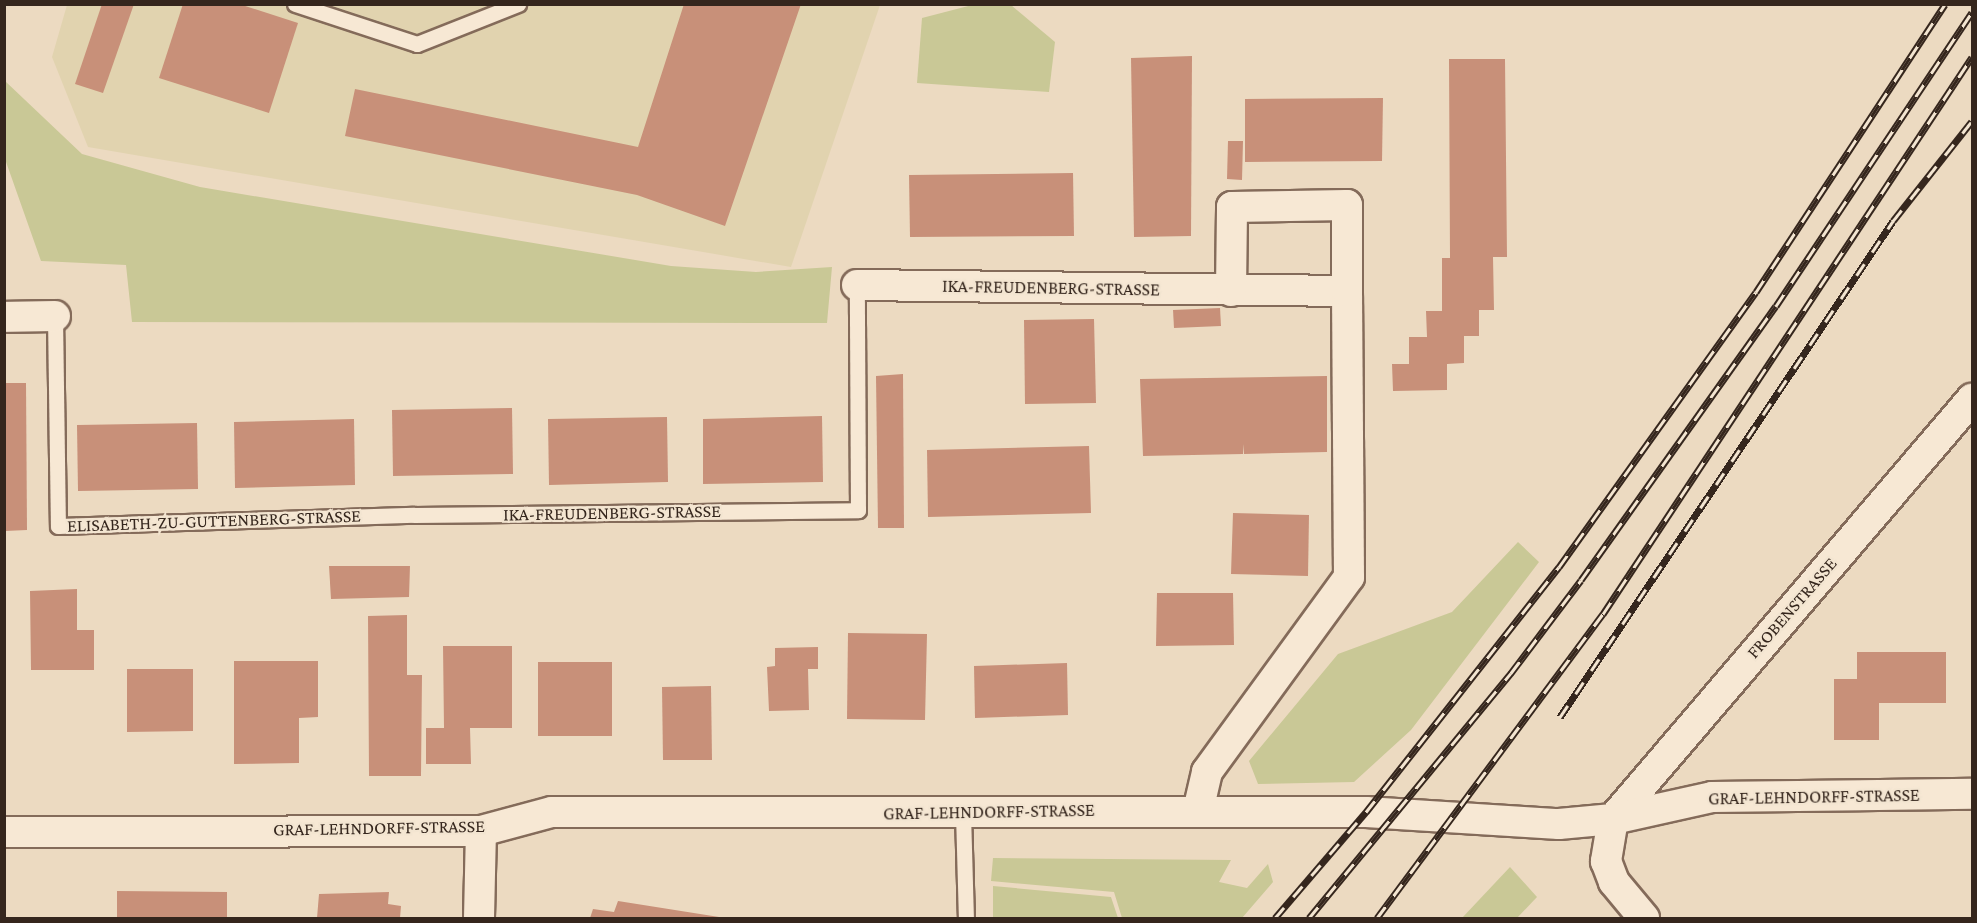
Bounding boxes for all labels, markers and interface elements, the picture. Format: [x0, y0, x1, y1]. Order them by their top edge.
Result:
street label: IKA-FREUDENBERG-STRASSE [942, 275, 1160, 301]
street label: IKA-FREUDENBERG-STRASSE [503, 500, 721, 526]
street label: ELISABETH-ZU-GUTTENBERG-STRASSE [67, 505, 361, 537]
street label: FROBENSTRASSE [1742, 553, 1842, 663]
street label: GRAF-LEHNDORFF-STRASSE [1708, 784, 1920, 810]
street label: GRAF-LEHNDORFF-STRASSE [883, 799, 1095, 825]
street label: GRAF-LEHNDORFF-STRASSE [273, 815, 485, 841]

